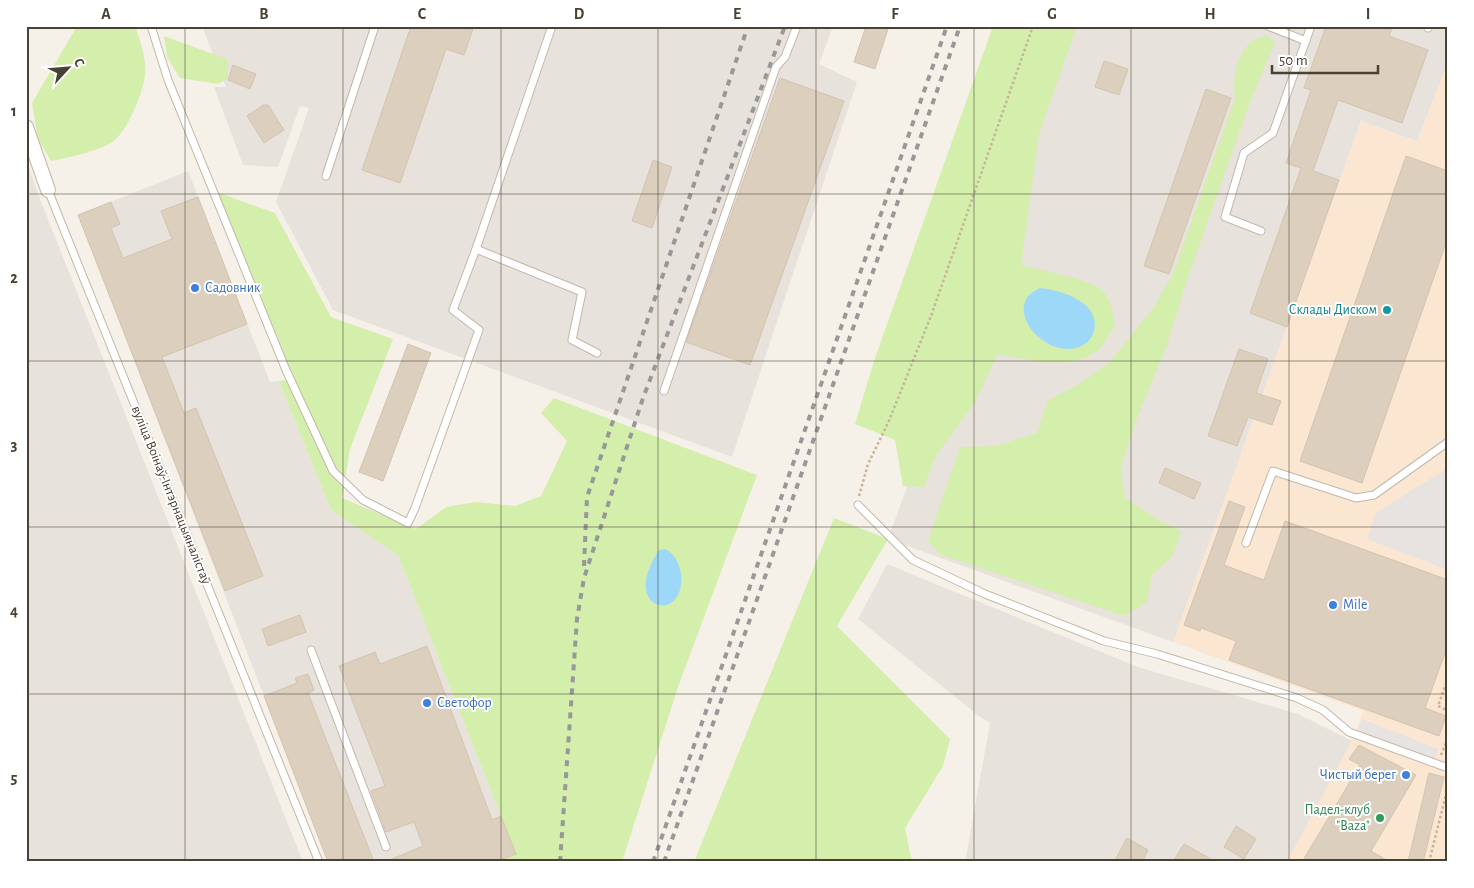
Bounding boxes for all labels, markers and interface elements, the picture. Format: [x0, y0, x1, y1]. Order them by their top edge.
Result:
text: A [101, 6, 111, 22]
text: B [259, 6, 269, 22]
text: C [418, 6, 427, 22]
text: D [574, 6, 585, 22]
text: E [733, 6, 741, 22]
text: F [891, 6, 899, 22]
text: G [1047, 6, 1057, 22]
text: H [1204, 6, 1216, 22]
text: I [1366, 6, 1370, 22]
north arrow [42, 42, 92, 92]
scale bar [1272, 42, 1378, 74]
text: 50 m [1279, 53, 1308, 68]
text: С [71, 56, 87, 70]
text: 1 [11, 103, 17, 119]
text: 2 [10, 270, 18, 286]
place label: Садовник [205, 281, 261, 295]
marker: Садовник [189, 282, 201, 294]
place label: Склады Диском [1289, 303, 1377, 317]
marker: Склады Диском [1381, 304, 1393, 316]
street label: вуліца Воінаў-Інтэрнацыяналістаў [129, 404, 213, 586]
text: 3 [11, 437, 18, 453]
place label: Mile [1343, 598, 1367, 612]
marker: Mile [1327, 599, 1339, 611]
text: 4 [10, 603, 18, 619]
place label: Светофор [437, 696, 492, 710]
marker: Светофор [421, 697, 433, 709]
place label: Чистый берег [1320, 768, 1396, 782]
marker: Чистый берег [1400, 769, 1412, 781]
text: 5 [11, 770, 18, 786]
place label: Падел-клуб "Baza" [1305, 803, 1370, 833]
marker: Падел-клуб "Baza" [1374, 812, 1386, 824]

